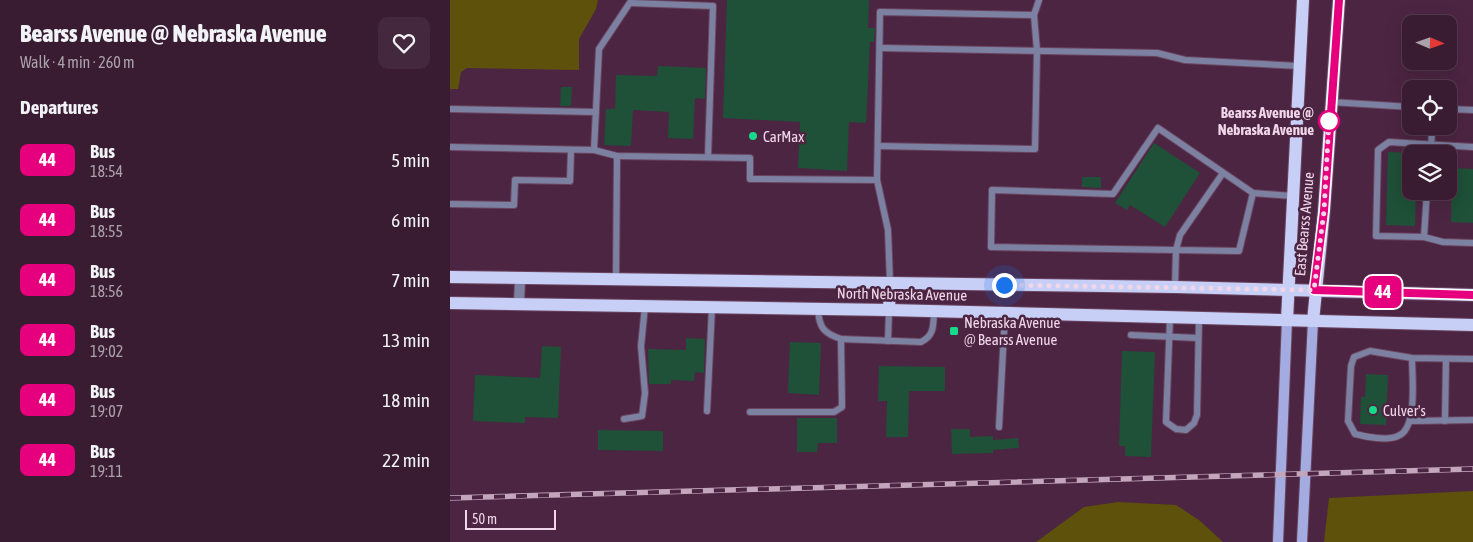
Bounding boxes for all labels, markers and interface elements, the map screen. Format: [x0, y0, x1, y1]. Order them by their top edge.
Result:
north arrow [1402, 15, 1458, 70]
map controls [1402, 15, 1457, 200]
button: heart [378, 17, 430, 69]
text: Bearss Avenue @ Nebraska Avenue [20, 20, 327, 47]
text: Walk · 4 min · 260 m [20, 53, 134, 71]
button: locate [1402, 80, 1457, 135]
text: Departures [20, 96, 98, 118]
place label: Bearss Avenue @ Nebraska Avenue [1218, 104, 1314, 138]
marker: Bearss Avenue @ Nebraska Avenue [1318, 110, 1340, 132]
place label: CarMax [763, 128, 804, 145]
marker: CarMax [747, 130, 759, 142]
text: Bus [90, 140, 115, 162]
button: layers [1402, 145, 1457, 200]
text: 44 [39, 149, 56, 170]
text: 5 min [391, 149, 430, 171]
text: 18:54 [90, 162, 123, 180]
street label: East Bearss Avenue [1291, 171, 1317, 277]
text: Bus [90, 200, 115, 222]
text: 44 [39, 209, 56, 230]
text: 6 min [391, 209, 430, 231]
text: 18:55 [90, 222, 123, 240]
text: Bus [90, 260, 115, 282]
text: 44 [39, 269, 56, 290]
text: 7 min [391, 269, 430, 291]
your location [992, 273, 1017, 298]
line badge: 44 [1360, 276, 1406, 308]
text: 44 [1375, 281, 1391, 302]
text: 18:56 [90, 282, 123, 300]
street label: North Nebraska Avenue [837, 284, 967, 304]
place label: Nebraska Avenue @ Bearss Avenue [964, 314, 1061, 348]
text: Bus [90, 320, 115, 342]
marker: Nebraska Avenue @ Bearss Avenue [948, 325, 960, 337]
text: 44 [39, 329, 56, 350]
text: 13 min [382, 329, 430, 351]
text: 19:02 [90, 342, 123, 360]
text: Bus [90, 380, 115, 402]
text: 44 [39, 389, 56, 410]
text: 18 min [382, 389, 430, 411]
text: 19:07 [90, 402, 123, 420]
place label: Culver's [1383, 402, 1426, 419]
marker: Culver's [1367, 404, 1379, 416]
text: Bus [90, 440, 115, 462]
text: 44 [39, 449, 56, 470]
text: 22 min [382, 449, 430, 471]
text: 19:11 [90, 462, 123, 480]
scale bar [465, 507, 556, 530]
text: 50 m [472, 511, 497, 527]

